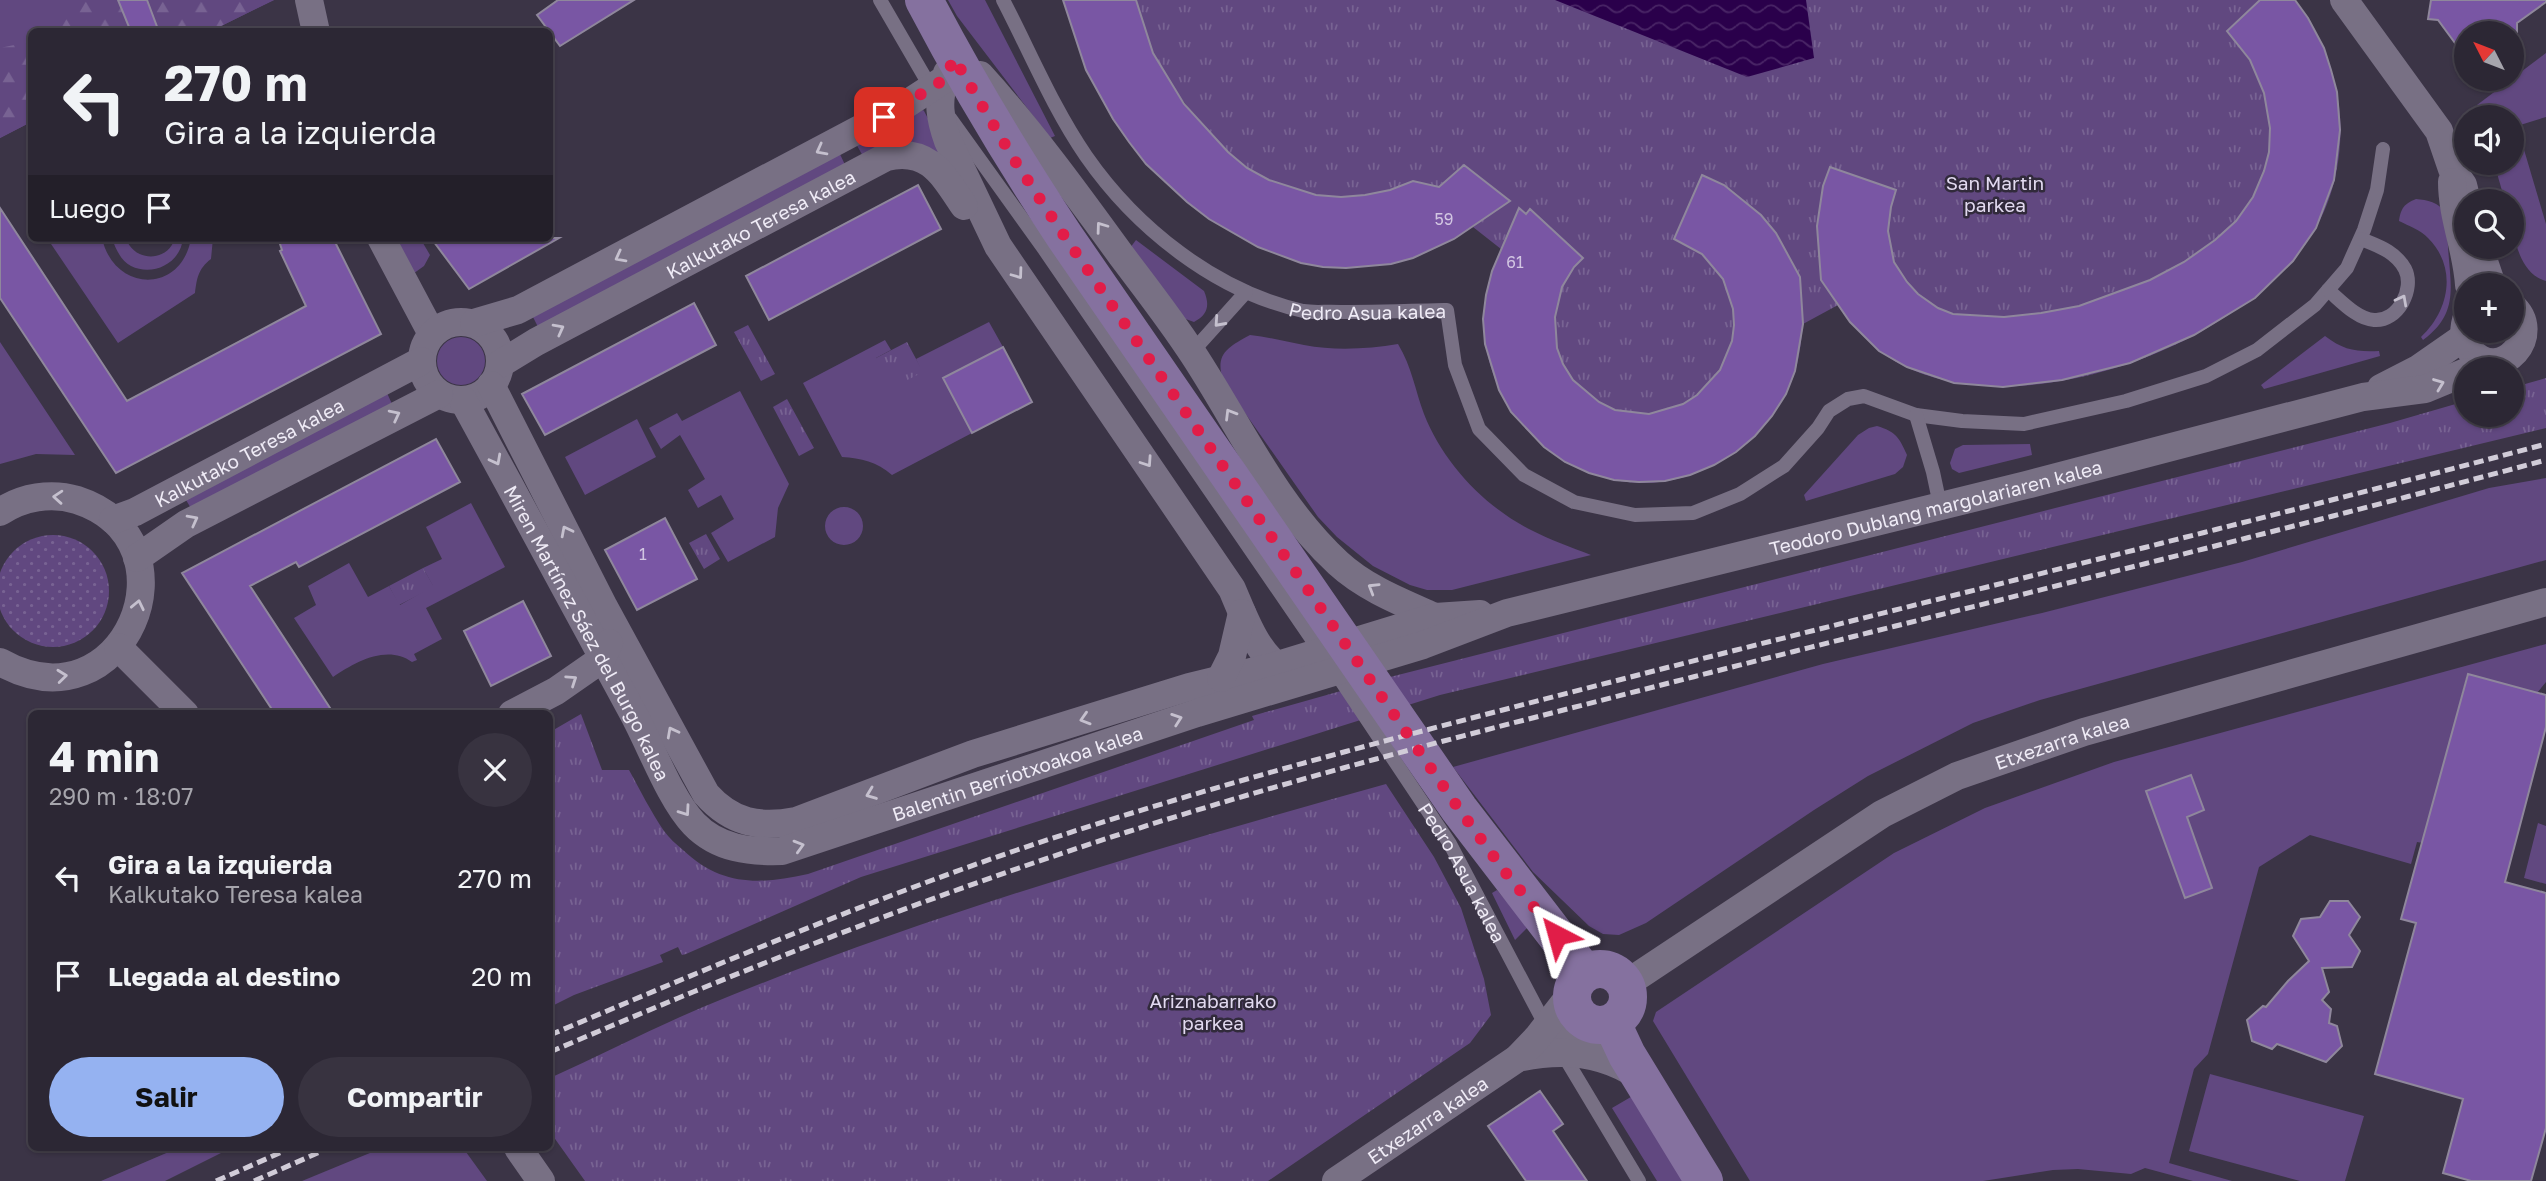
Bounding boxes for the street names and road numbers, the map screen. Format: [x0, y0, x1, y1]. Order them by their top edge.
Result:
street label: Kalkutako Teresa kalea [662, 164, 859, 283]
street label: Pedro Asua kalea [1287, 297, 1446, 324]
street label: Kalkutako Teresa kalea [150, 393, 347, 511]
street label: Teodoro Dublang margolariaren kalea [1767, 454, 2104, 559]
street label: Miren Martínez Sáez del Burgo kalea [500, 481, 675, 784]
street label: Etxezarra kalea [1991, 708, 2132, 774]
street label: Balentin Berriotxoakoa kalea [889, 720, 1145, 825]
street label: Pedro Asua kalea [1414, 798, 1511, 946]
street label: Etxezarra kalea [1363, 1071, 1492, 1168]

